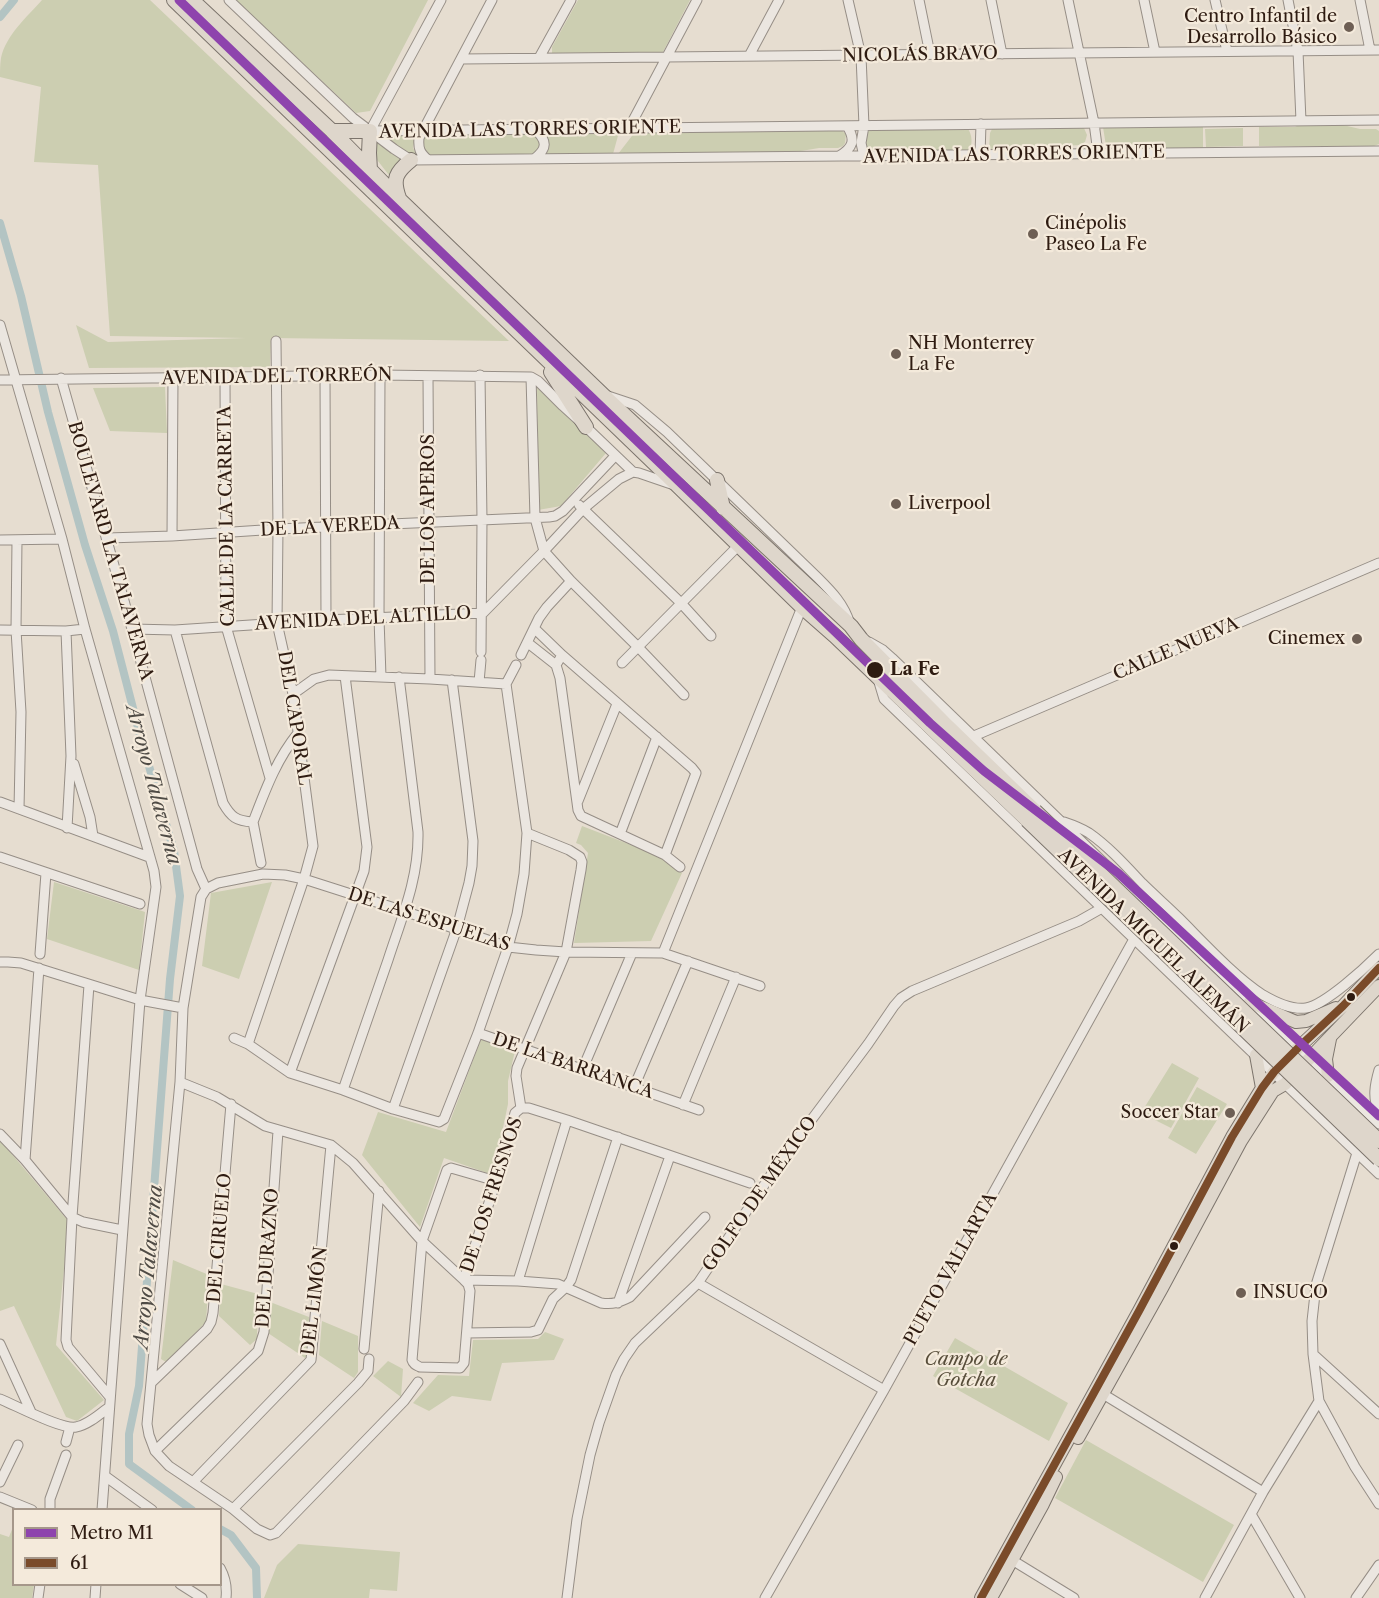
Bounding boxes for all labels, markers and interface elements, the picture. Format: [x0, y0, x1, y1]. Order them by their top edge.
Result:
place label: Centro Infantil de Desarrollo Básico [1184, 6, 1337, 48]
marker: Centro Infantil de Desarrollo Básico [1342, 20, 1356, 34]
street label: NICOLÁS BRAVO [842, 43, 998, 67]
street label: AVENIDA LAS TORRES ORIENTE [379, 117, 681, 143]
street label: AVENIDA LAS TORRES ORIENTE [863, 142, 1165, 168]
place label: Cinépolis Paseo La Fe [1045, 213, 1147, 256]
marker: Cinépolis Paseo La Fe [1026, 227, 1040, 241]
place label: NH Monterrey La Fe [908, 333, 1034, 376]
marker: NH Monterrey La Fe [889, 347, 903, 361]
street label: AVENIDA DEL TORREÓN [161, 364, 393, 390]
street label: CALLE DE LA CARRETA [214, 405, 240, 627]
street label: BOULEVARD LA TALAVERNA [63, 419, 157, 683]
street label: DE LOS APEROS [418, 434, 440, 584]
place label: Liverpool [908, 493, 990, 515]
marker: Liverpool [889, 497, 903, 511]
street label: DE LA VEREDA [260, 513, 400, 541]
street label: AVENIDA DEL ALTILLO [254, 603, 472, 635]
street label: CALLE NUEVA [1110, 613, 1242, 685]
place label: Cinemex [1268, 628, 1345, 650]
marker: Cinemex [1350, 632, 1364, 646]
street label: DEL CAPORAL [273, 649, 315, 787]
place label: La Fe [890, 659, 940, 681]
marker: La Fe [865, 660, 885, 680]
water label: Arroyo Talaverna [120, 702, 186, 868]
street label: AVENIDA MIGUEL ALEMÁN [1053, 844, 1253, 1038]
street label: DE LAS ESPUELAS [345, 884, 513, 956]
unlabelled marker [1345, 991, 1357, 1003]
street label: DE LA BARRANCA [490, 1028, 656, 1104]
place label: Soccer Star [1121, 1102, 1218, 1124]
marker: Soccer Star [1223, 1106, 1237, 1120]
street label: GOLFO DE MÉXICO [698, 1112, 822, 1276]
street label: DE LOS FRESNOS [457, 1114, 527, 1276]
street label: DEL CIRUELO [204, 1172, 236, 1304]
water label: Arroyo Talaverna [130, 1184, 168, 1350]
street label: DEL DURAZNO [252, 1187, 284, 1329]
street label: PUETO VALLARTA [900, 1189, 1002, 1349]
unlabelled marker [1168, 1240, 1180, 1252]
street label: DEL LIMÓN [298, 1245, 332, 1357]
place label: INSUCO [1253, 1282, 1328, 1304]
marker: INSUCO [1234, 1286, 1248, 1300]
park label: Campo de Gotcha [925, 1349, 1007, 1392]
legend [12, 1508, 222, 1586]
text: Metro M1 [70, 1522, 153, 1544]
text: 61 [70, 1552, 88, 1574]

